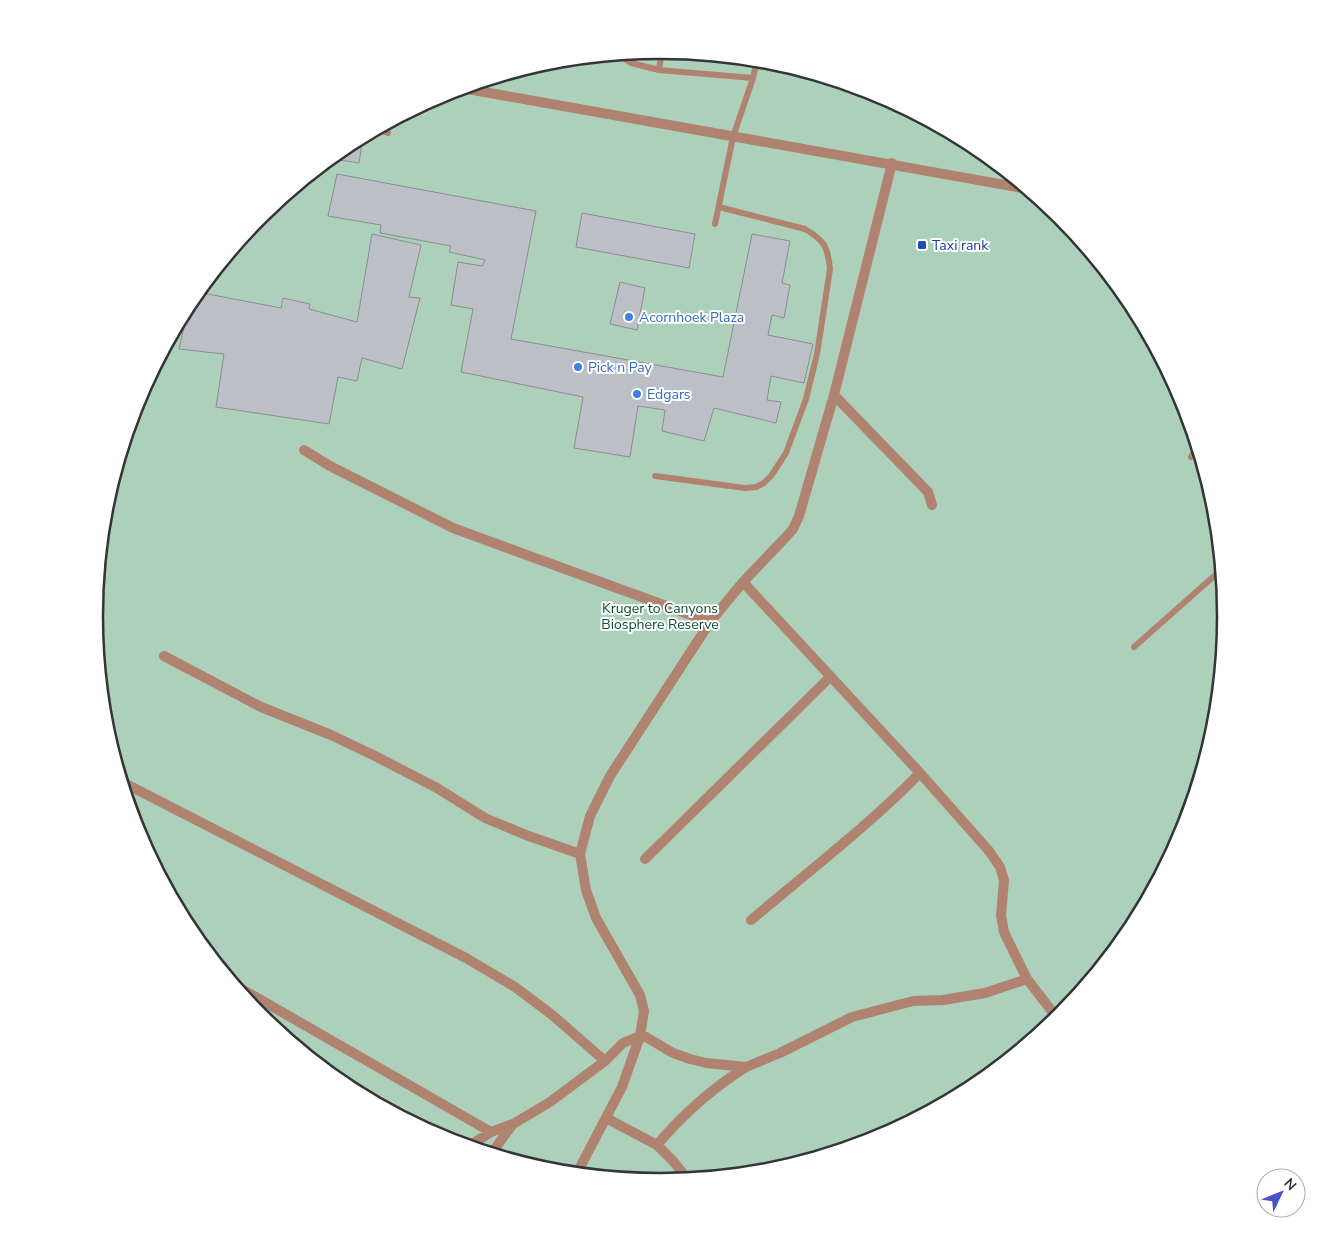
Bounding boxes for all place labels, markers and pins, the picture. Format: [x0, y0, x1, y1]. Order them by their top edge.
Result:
place label: Taxi rank [932, 236, 989, 255]
marker: Taxi rank [916, 239, 928, 251]
place label: Acornhoek Plaza [639, 308, 744, 327]
marker: Acornhoek Plaza [623, 311, 635, 323]
place label: Pick n Pay [588, 358, 653, 377]
marker: Pick n Pay [572, 361, 584, 373]
place label: Edgars [647, 385, 691, 404]
marker: Edgars [631, 388, 643, 400]

